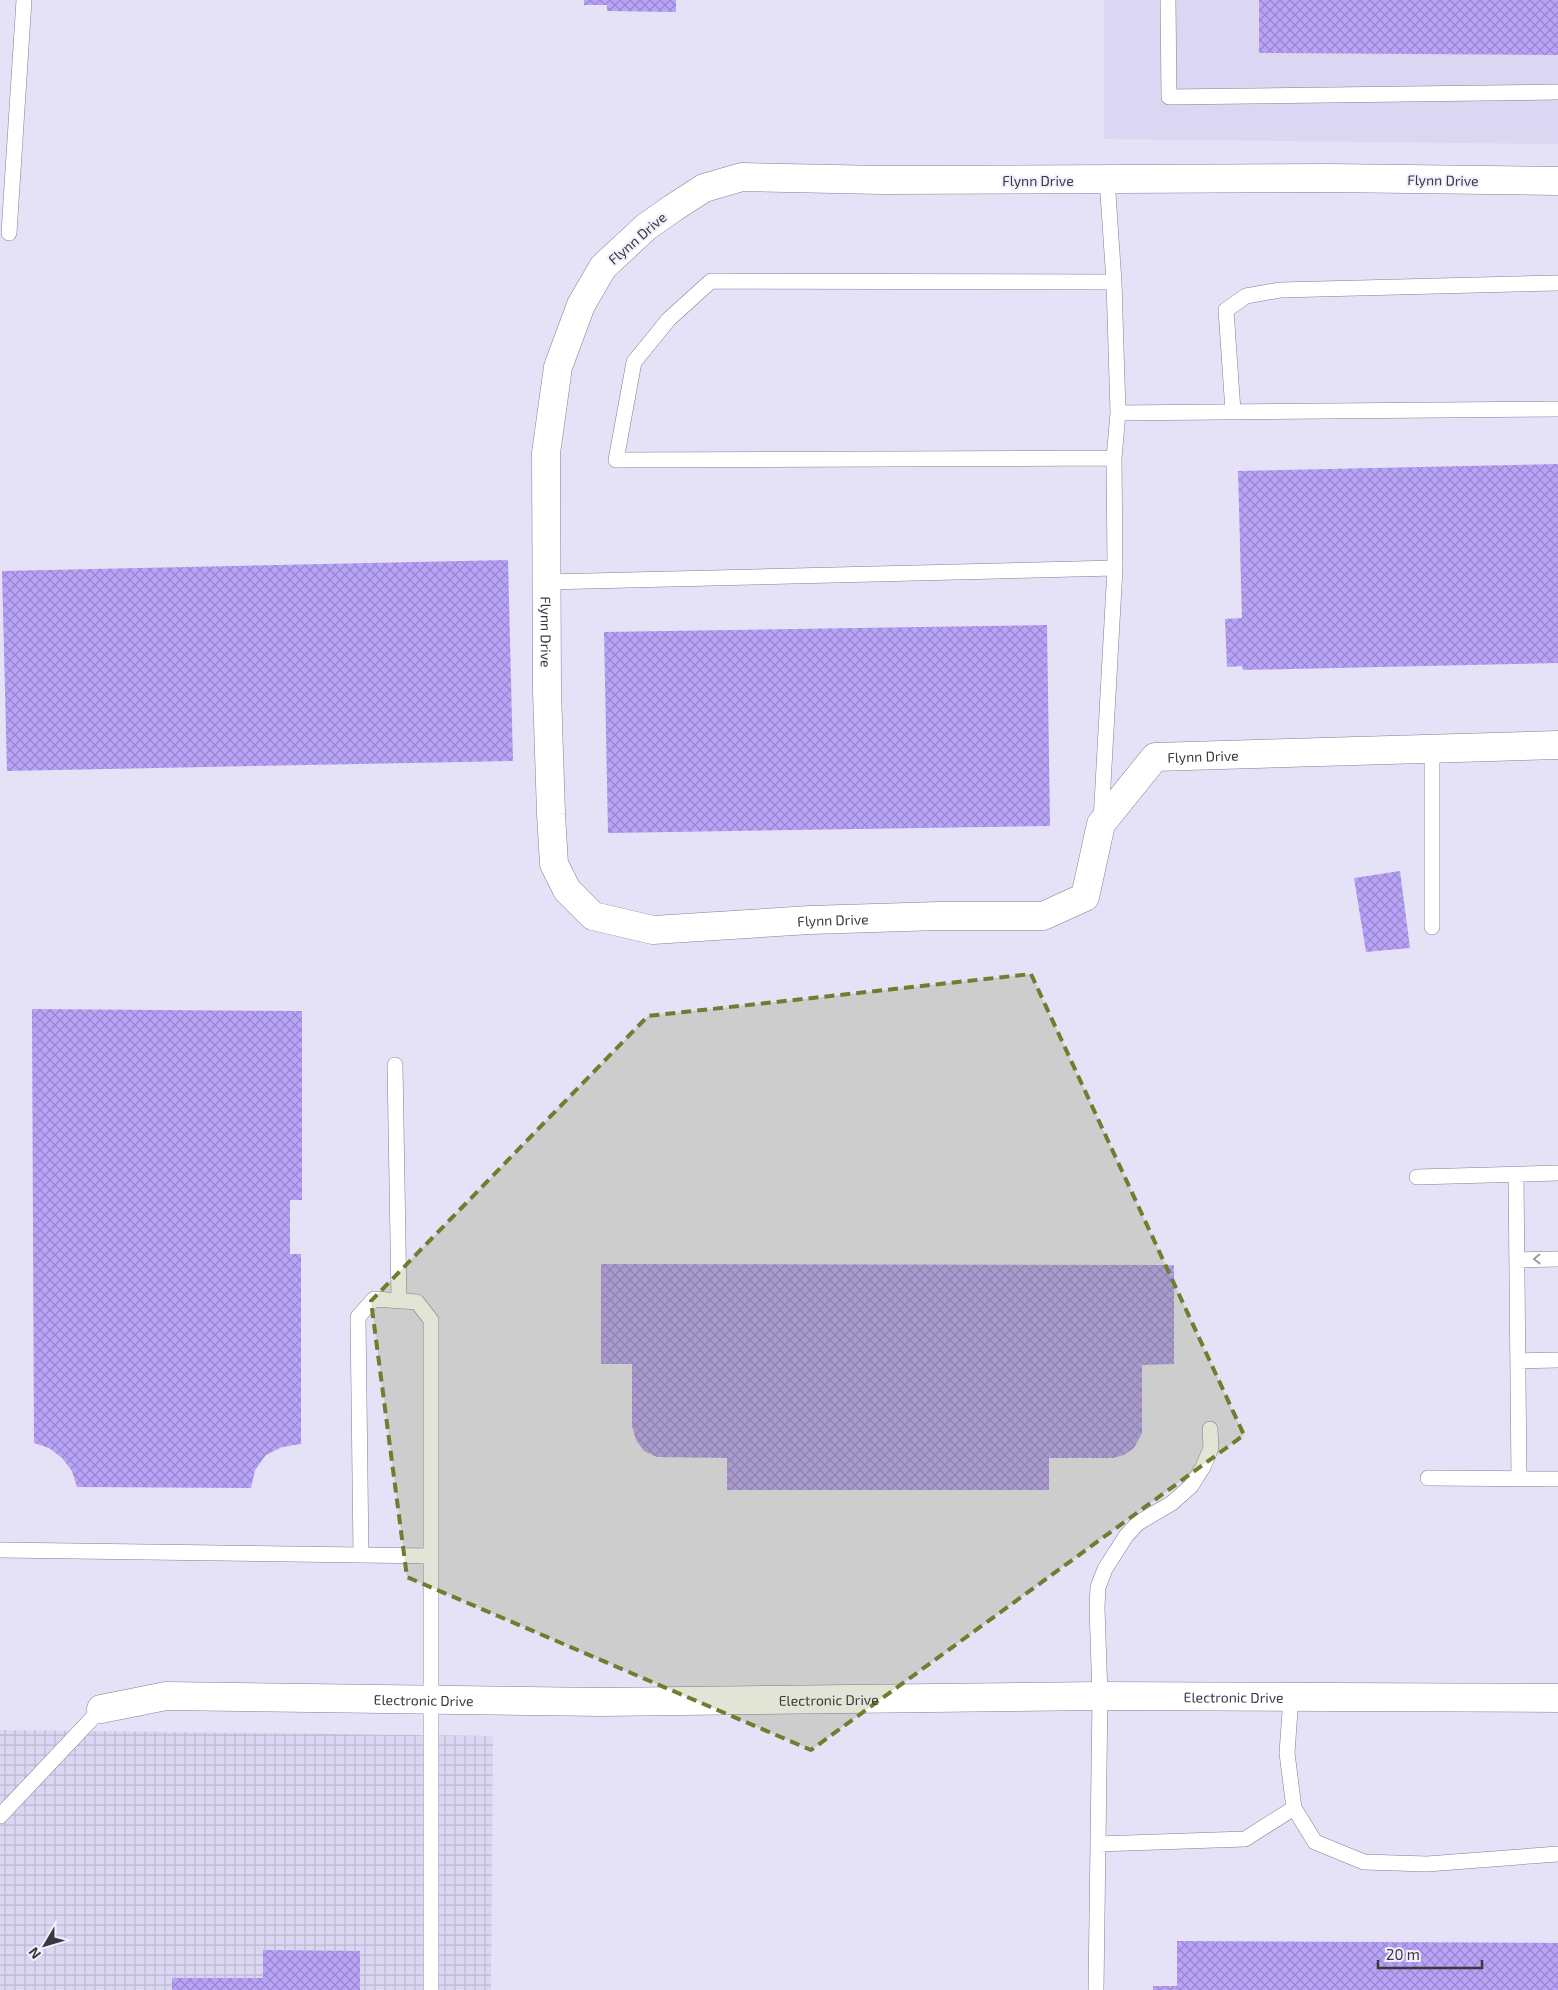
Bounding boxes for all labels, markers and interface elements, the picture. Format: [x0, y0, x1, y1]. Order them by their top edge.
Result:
street label: Flynn Drive [1407, 171, 1479, 189]
street label: Flynn Drive [1002, 172, 1074, 189]
street label: Flynn Drive [604, 208, 670, 268]
street label: Flynn Drive [538, 596, 555, 668]
street label: Flynn Drive [1167, 746, 1239, 765]
street label: Flynn Drive [797, 910, 869, 929]
one-way arrow [1533, 1254, 1541, 1264]
street label: Electronic Drive [1184, 1688, 1284, 1705]
street label: Electronic Drive [374, 1690, 474, 1709]
street label: Electronic Drive [779, 1690, 879, 1708]
north arrow [20, 1920, 70, 1970]
scale bar [1378, 1938, 1482, 1970]
text: N [25, 1944, 44, 1963]
text: 20 m [1386, 1945, 1420, 1963]

